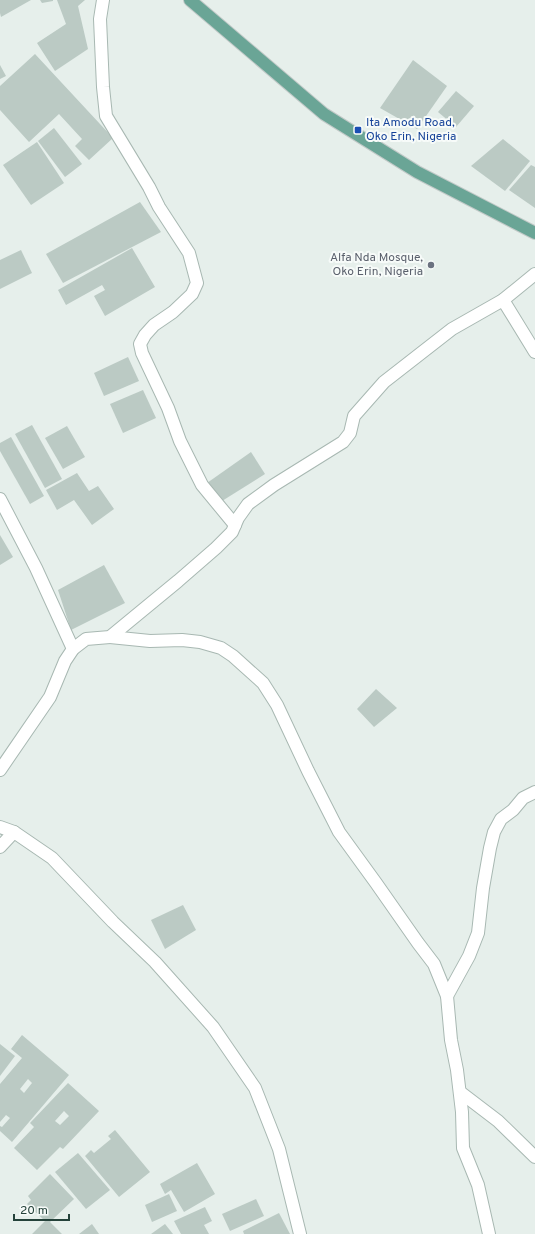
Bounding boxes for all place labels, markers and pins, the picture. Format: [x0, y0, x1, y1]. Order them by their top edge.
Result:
place label: Ita Amodu Road, Oko Erin, Nigeria [366, 115, 456, 145]
marker: Ita Amodu Road, Oko Erin, Nigeria [353, 125, 363, 135]
place label: Alfa Nda Mosque, Oko Erin, Nigeria [330, 250, 423, 280]
marker: Alfa Nda Mosque, Oko Erin, Nigeria [426, 260, 436, 270]

